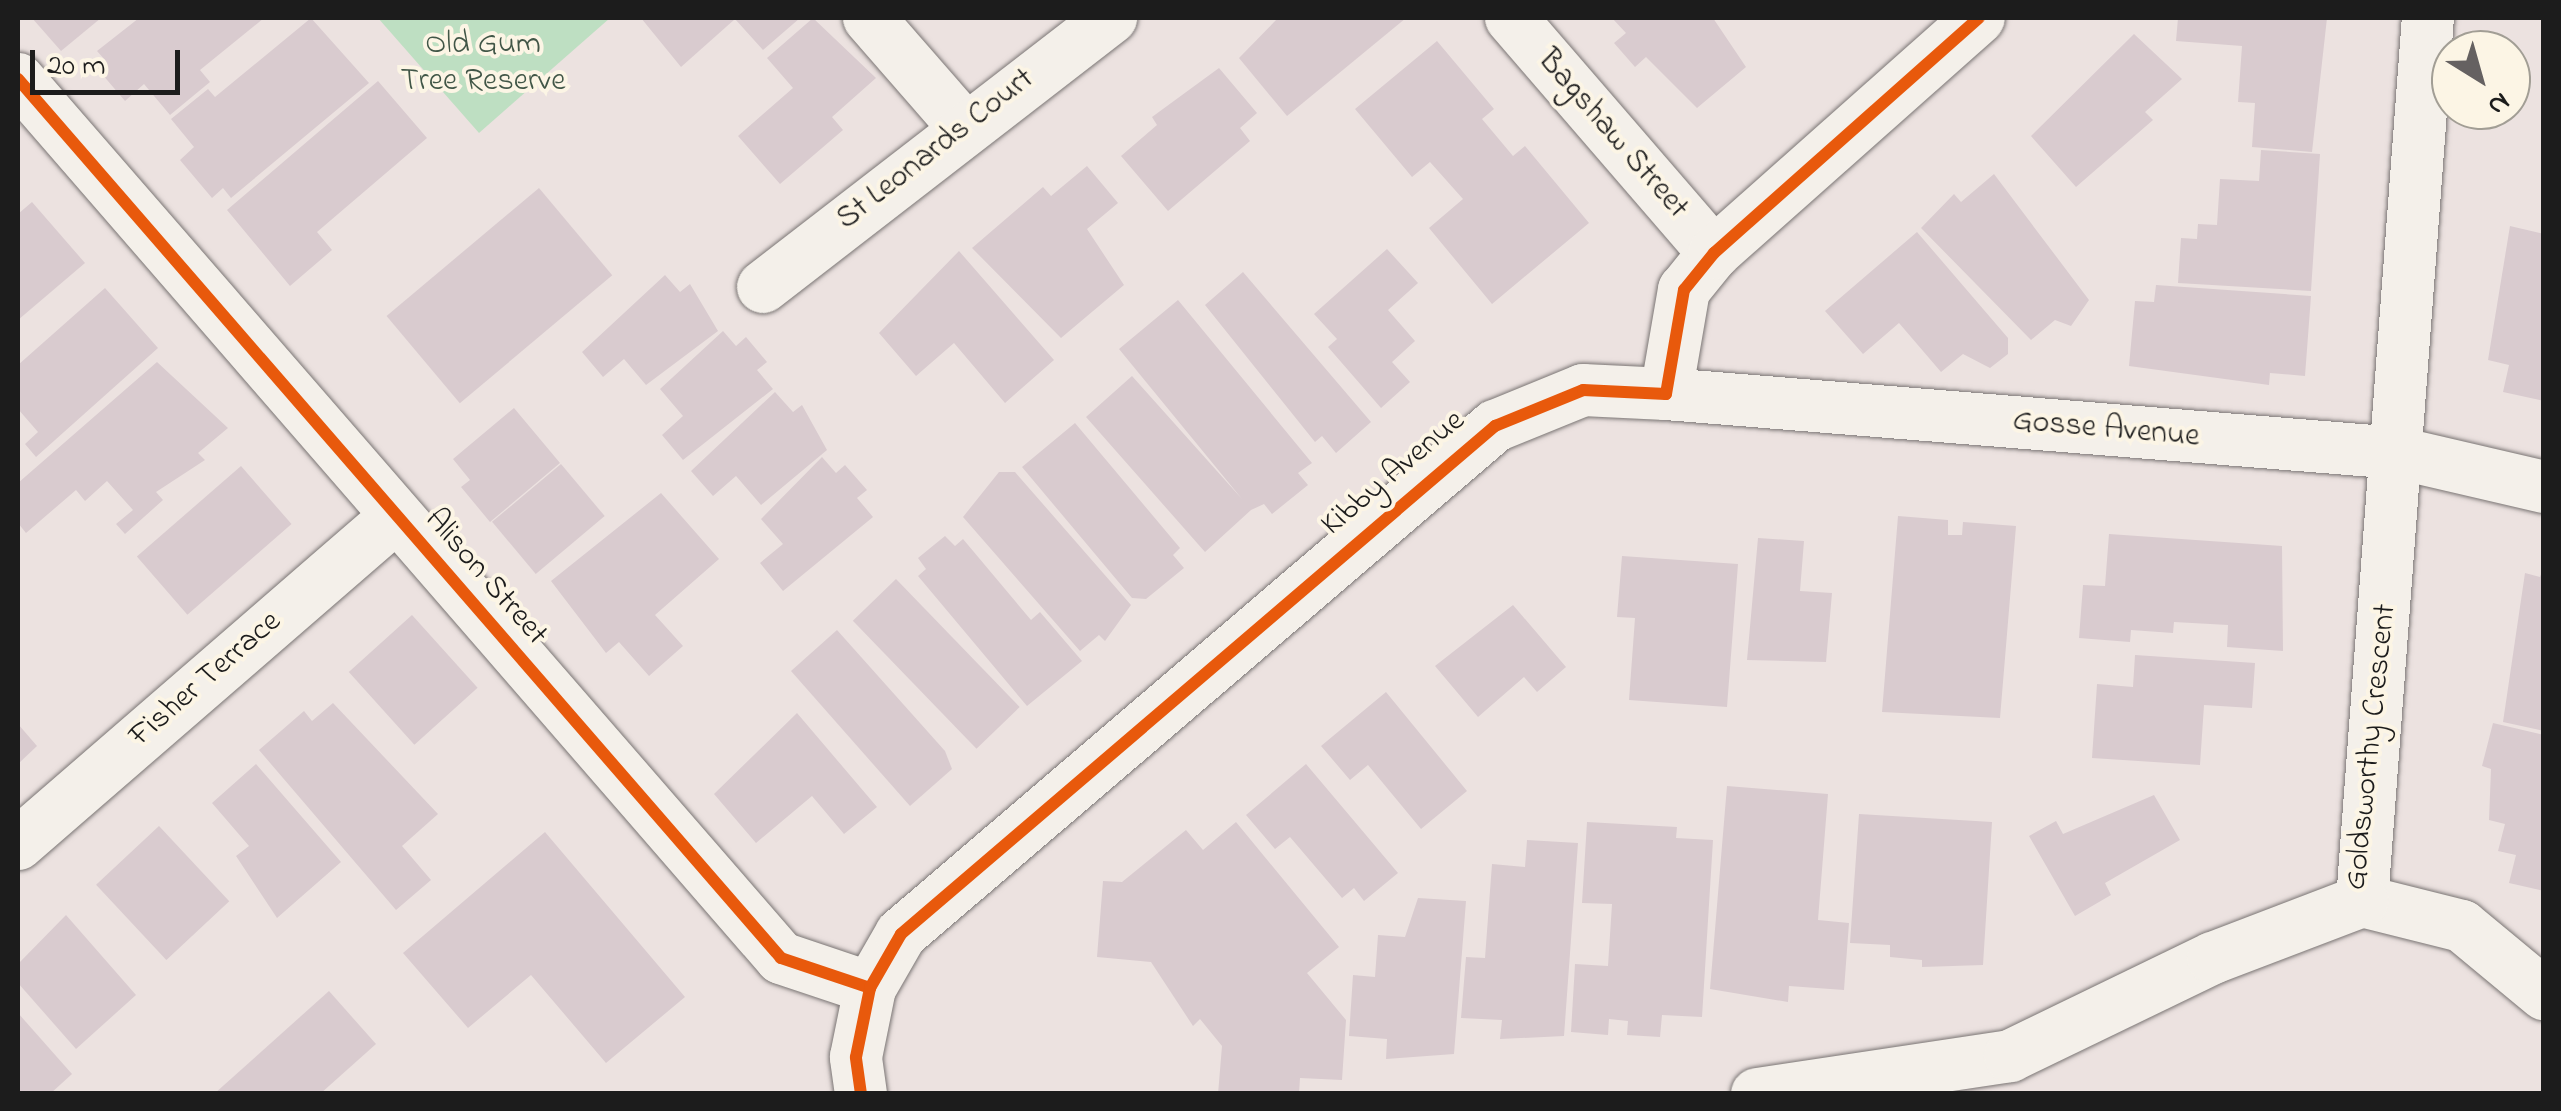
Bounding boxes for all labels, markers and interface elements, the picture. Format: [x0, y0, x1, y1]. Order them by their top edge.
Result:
park label: Old Gum Tree Reserve [400, 27, 566, 102]
scale bar [35, 30, 185, 92]
north arrow [2431, 30, 2531, 130]
street label: Bagshaw Street [1528, 43, 1696, 227]
text: 20 m [47, 45, 106, 89]
street label: St Leonards Court [829, 61, 1043, 239]
text: N [2478, 81, 2518, 125]
street label: Kibby Avenue [1314, 403, 1474, 545]
street label: Gosse Avenue [2011, 403, 2201, 457]
street label: Alison Street [415, 502, 555, 654]
street label: Goldsworthy Crescent [2338, 602, 2406, 892]
street label: Fisher Terrace [122, 604, 290, 756]

